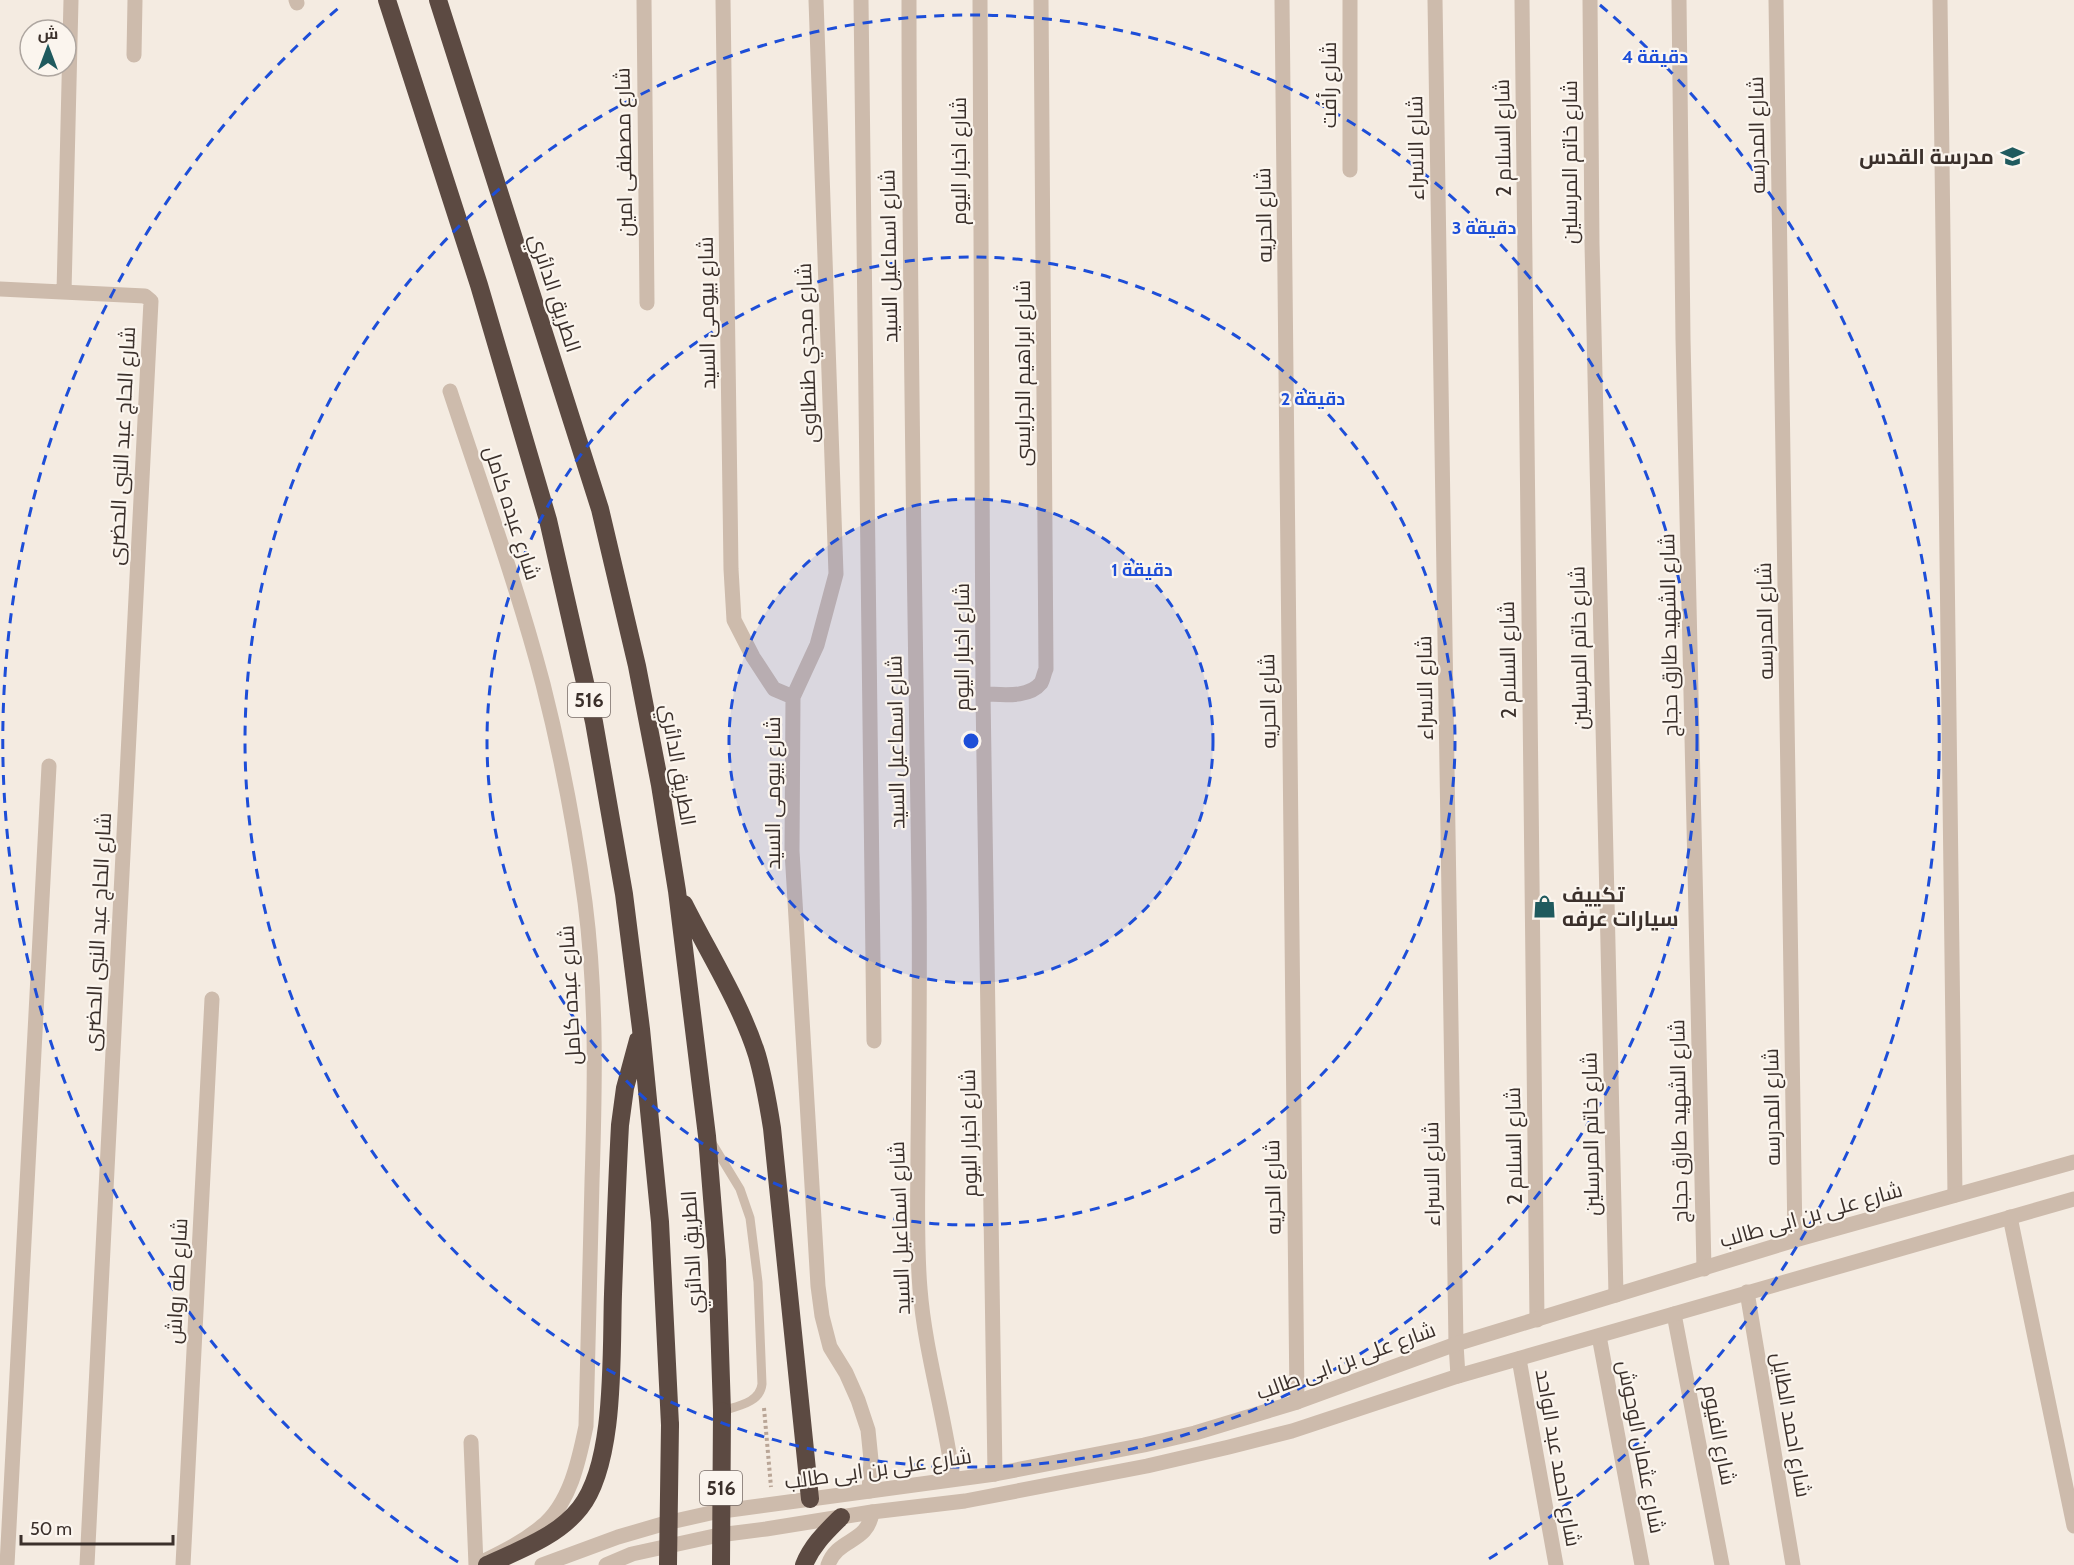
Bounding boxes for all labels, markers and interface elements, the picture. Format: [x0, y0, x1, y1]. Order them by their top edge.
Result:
north arrow [18, 18, 78, 78]
text: ش [38, 24, 58, 43]
street label: شارع رأفت [1316, 42, 1343, 128]
text: 4 دقيقة [1622, 46, 1688, 68]
street label: شارع مصطفى امين [610, 67, 639, 237]
street label: شارع المدرسه [1743, 76, 1772, 194]
street label: شارع السلام 2 [1489, 79, 1518, 197]
street label: شارع خاتم المرسلين [1557, 80, 1584, 244]
street label: شارع الاسراء [1402, 95, 1431, 201]
street label: شارع اخبار اليوم [946, 97, 973, 225]
place label: مدرسة القدس [1859, 144, 1994, 169]
school or university icon: مدرسة القدس [1999, 144, 2025, 170]
street label: شارع الحريه [1250, 167, 1279, 263]
street label: شارع اسماعيل السيد [874, 169, 905, 343]
text: 3 دقيقة [1452, 217, 1516, 239]
street label: الطريق الدائري [521, 230, 586, 357]
street label: شارع بيومى السيد [693, 236, 722, 390]
street label: شارع مجدي طنطاوى [791, 262, 826, 444]
street label: شارع ابراهيم الجرايسى [1010, 280, 1037, 466]
street label: شارع الحاج عبد النبى الحضرى [103, 326, 142, 566]
text: 2 دقيقة [1281, 388, 1345, 410]
street label: شارع عبده كامل [477, 443, 546, 584]
street label: شارع الشهيد طارق حجاج [1654, 533, 1685, 737]
text: 1 دقيقة [1111, 559, 1173, 581]
street label: شارع المدرسه [1751, 562, 1780, 680]
street label: شارع خاتم المرسلين [1565, 566, 1594, 730]
street label: شارع اخبار اليوم [949, 583, 976, 711]
street label: شارع السلام 2 [1494, 601, 1523, 719]
street label: شارع الاسراء [1411, 635, 1440, 741]
street label: شارع الحريه [1254, 653, 1283, 749]
street label: شارع اسماعيل السيد [881, 655, 912, 829]
road number: 516 [568, 683, 610, 717]
street label: الطريق الدائري [652, 702, 702, 828]
street label: شارع بيومى السيد [760, 717, 787, 869]
centre of rings [961, 731, 981, 751]
street label: شارع الحاج عبد النبى الحضرى [79, 812, 118, 1052]
place label: تكييف سيارات عرفه [1562, 882, 1679, 931]
shop icon: تكييف سيارات عرفه [1531, 894, 1557, 920]
street label: شارع عبده كامل [553, 925, 588, 1065]
street label: شارع الشهيد طارق حجاج [1664, 1019, 1695, 1223]
street label: شارع المدرسه [1758, 1048, 1787, 1166]
street label: شارع خاتم المرسلين [1577, 1052, 1606, 1216]
street label: شارع اخبار اليوم [955, 1069, 984, 1197]
street label: شارع السلام 2 [1500, 1087, 1529, 1205]
street label: شارع الاسراء [1418, 1121, 1447, 1227]
street label: شارع الحريه [1259, 1139, 1288, 1235]
street label: شارع اسماعيل السيد [884, 1141, 917, 1315]
street label: شارع على بن ابى طالب [1717, 1176, 1906, 1254]
street label: الطريق الدائري [676, 1190, 711, 1314]
street label: شارع طه رواش [161, 1217, 194, 1345]
street label: شارع على بن ابى طالب [1253, 1316, 1440, 1406]
street label: شارع احمد الطايل [1764, 1351, 1817, 1500]
street label: شارع عثمان الوحوش [1610, 1358, 1671, 1536]
street label: شارع احمد عبد الواحد [1529, 1367, 1586, 1549]
street label: شارع الفيوم [1696, 1383, 1741, 1488]
street label: شارع على بن ابى طالب [783, 1443, 973, 1496]
road number: 516 [700, 1471, 742, 1505]
scale bar [21, 1508, 172, 1546]
text: 50 m [30, 1518, 72, 1540]

